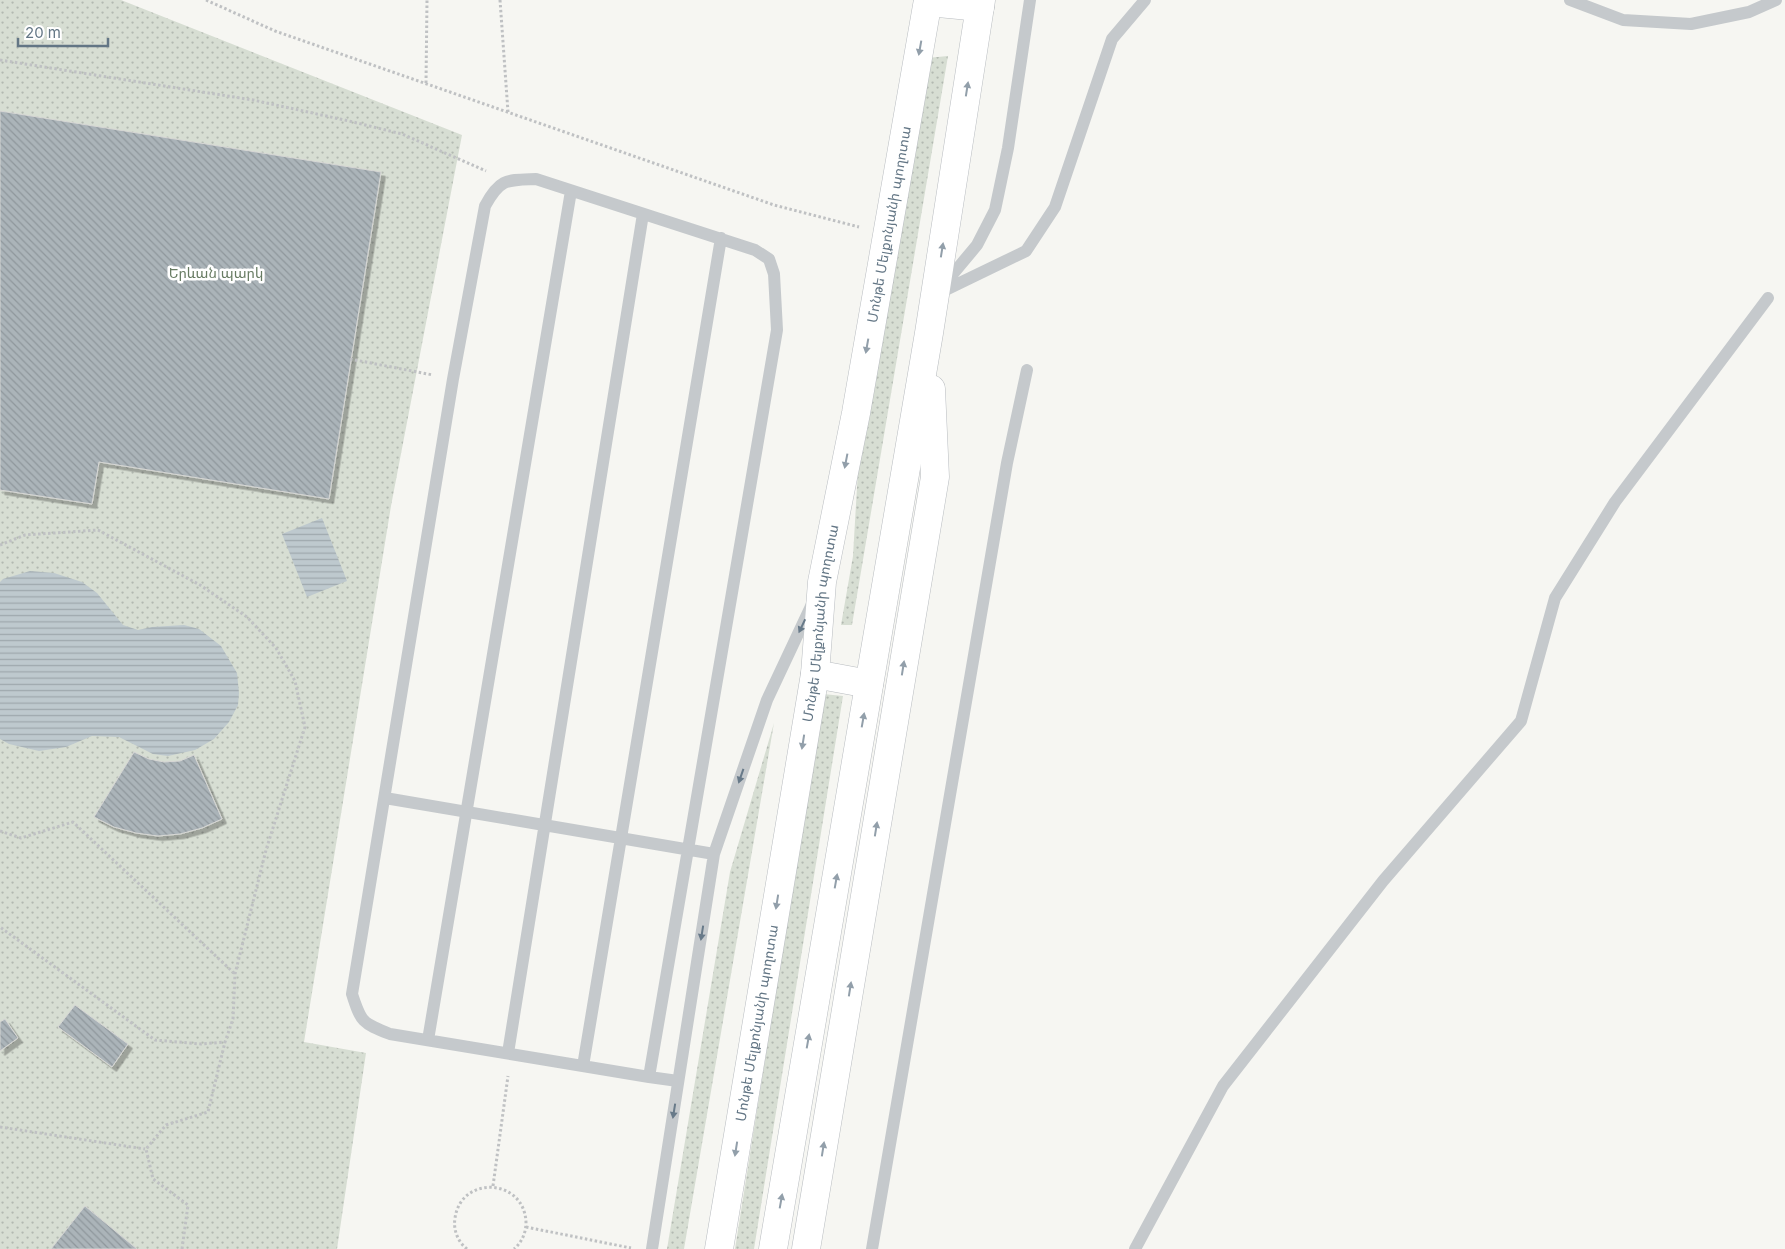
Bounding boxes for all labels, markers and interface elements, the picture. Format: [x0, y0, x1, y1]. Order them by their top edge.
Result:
scale bar [18, 15, 108, 47]
text: 20 m [25, 23, 61, 42]
one-way arrow [915, 40, 923, 56]
one-way arrow [963, 81, 971, 97]
street label: Մոնթե Մելքոնյանի պողոտա [863, 125, 914, 324]
one-way arrow [939, 242, 947, 258]
park label: Երևան պարկ [169, 264, 263, 281]
one-way arrow [863, 338, 871, 354]
one-way arrow [842, 453, 850, 468]
street label: Մոնթե Մելքոնյանի պողոտա [798, 523, 841, 723]
one-way arrow [797, 619, 805, 633]
one-way arrow [899, 660, 907, 676]
one-way arrow [859, 712, 867, 728]
one-way arrow [799, 734, 807, 750]
one-way arrow [737, 769, 744, 784]
one-way arrow [873, 820, 881, 836]
one-way arrow [832, 872, 840, 888]
one-way arrow [772, 895, 780, 911]
street label: Մոնթե Մելքոնյանի պողոտա [731, 923, 781, 1123]
one-way arrow [697, 926, 705, 942]
one-way arrow [846, 980, 854, 996]
one-way arrow [805, 1032, 813, 1048]
one-way arrow [669, 1103, 677, 1119]
one-way arrow [731, 1141, 739, 1157]
one-way arrow [819, 1141, 827, 1157]
one-way arrow [778, 1193, 786, 1209]

